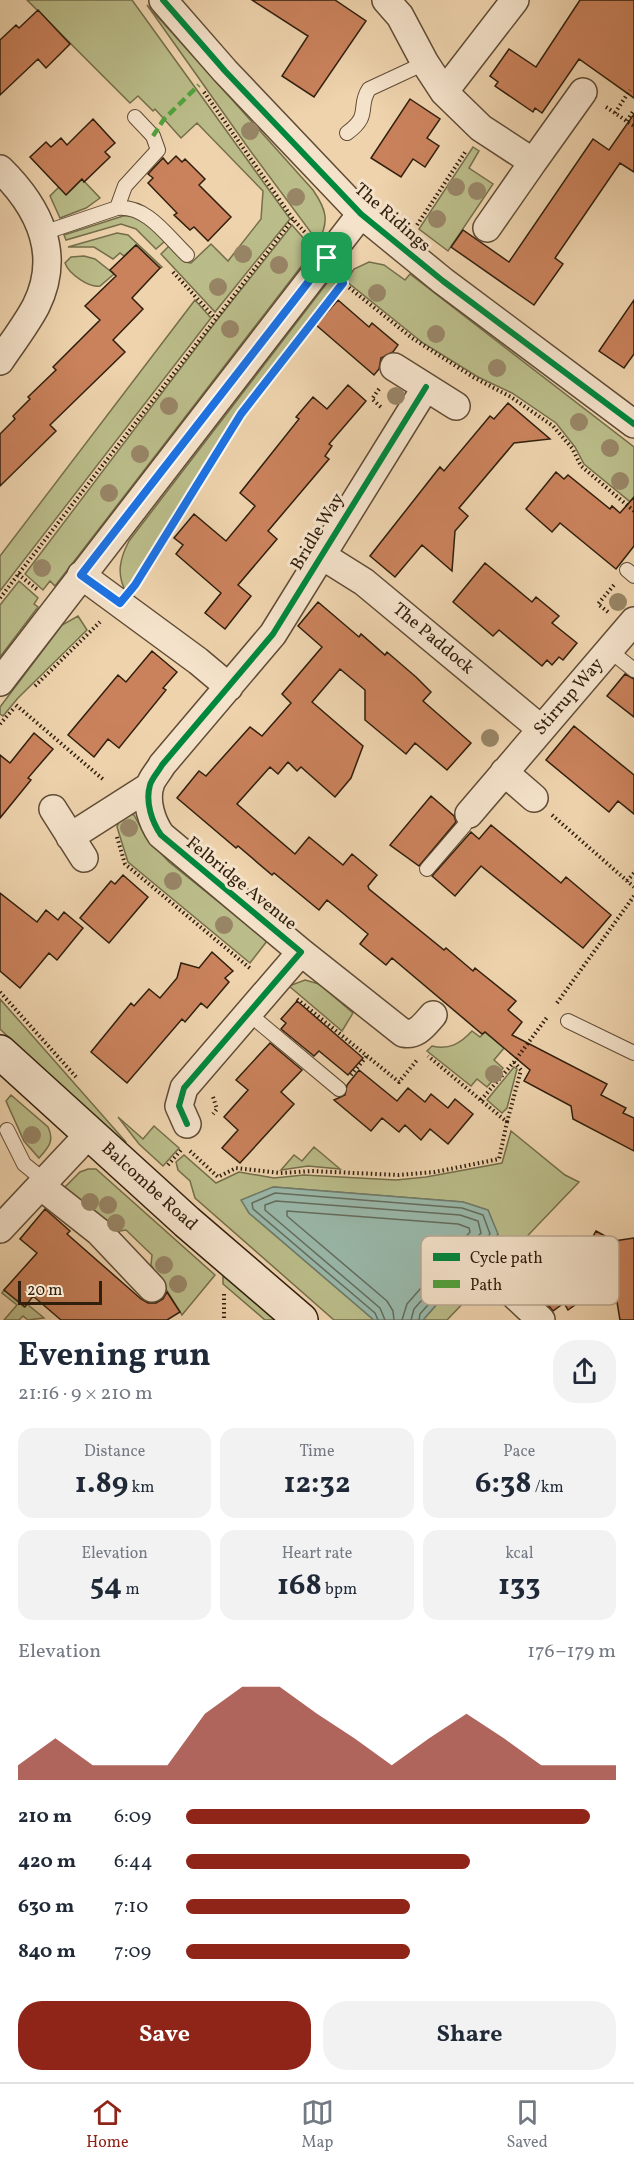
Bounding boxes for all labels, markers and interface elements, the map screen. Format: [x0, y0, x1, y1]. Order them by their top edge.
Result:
street label: The Ridings [348, 178, 436, 258]
pin [301, 232, 352, 283]
icon: arrive [310, 241, 343, 274]
street label: Bridle Way [285, 488, 351, 575]
street label: The Paddock [387, 597, 479, 681]
street label: Stirrup Way [528, 653, 610, 741]
street label: Felbridge Avenue [180, 831, 302, 937]
street label: Balcombe Road [95, 1137, 203, 1237]
legend [421, 1236, 619, 1305]
text: Cycle path [470, 1248, 543, 1270]
text: Path [470, 1275, 502, 1297]
scale bar [18, 1278, 102, 1306]
text: 20 m [27, 1280, 62, 1302]
text: Evening run [18, 1334, 211, 1380]
button: share [553, 1340, 616, 1403]
text: 21:16 · 9 × 210 m [18, 1380, 153, 1408]
text: Distance [84, 1441, 145, 1463]
text: Time [299, 1441, 335, 1463]
text: Pace [503, 1441, 535, 1463]
text: 1.89 [75, 1463, 128, 1505]
text: 12:32 [283, 1463, 351, 1505]
text: 6:38 [475, 1463, 532, 1505]
text: km [128, 1477, 154, 1499]
text: /km [532, 1477, 564, 1499]
text: Elevation [81, 1543, 148, 1565]
text: Heart rate [282, 1543, 352, 1565]
text: kcal [505, 1543, 534, 1565]
text: 54 [90, 1565, 122, 1607]
text: 168 [277, 1565, 322, 1607]
text: 133 [498, 1565, 541, 1607]
text: m [122, 1579, 140, 1601]
text: bpm [322, 1579, 357, 1601]
text: Elevation [18, 1638, 101, 1666]
text: 176–179 m [527, 1638, 616, 1666]
text: 210 m [18, 1803, 72, 1831]
text: 6:09 [114, 1803, 151, 1831]
text: 420 m [18, 1848, 76, 1876]
text: 6:44 [114, 1848, 153, 1876]
text: 630 m [18, 1893, 74, 1921]
text: 7:10 [114, 1893, 148, 1921]
text: 840 m [18, 1938, 76, 1966]
text: 7:09 [114, 1938, 151, 1966]
button: Save [18, 2001, 311, 2070]
button: Share [323, 2001, 616, 2070]
tab: Home [86, 2096, 129, 2154]
tab: Map [301, 2096, 334, 2154]
tab: Saved [507, 2096, 548, 2154]

